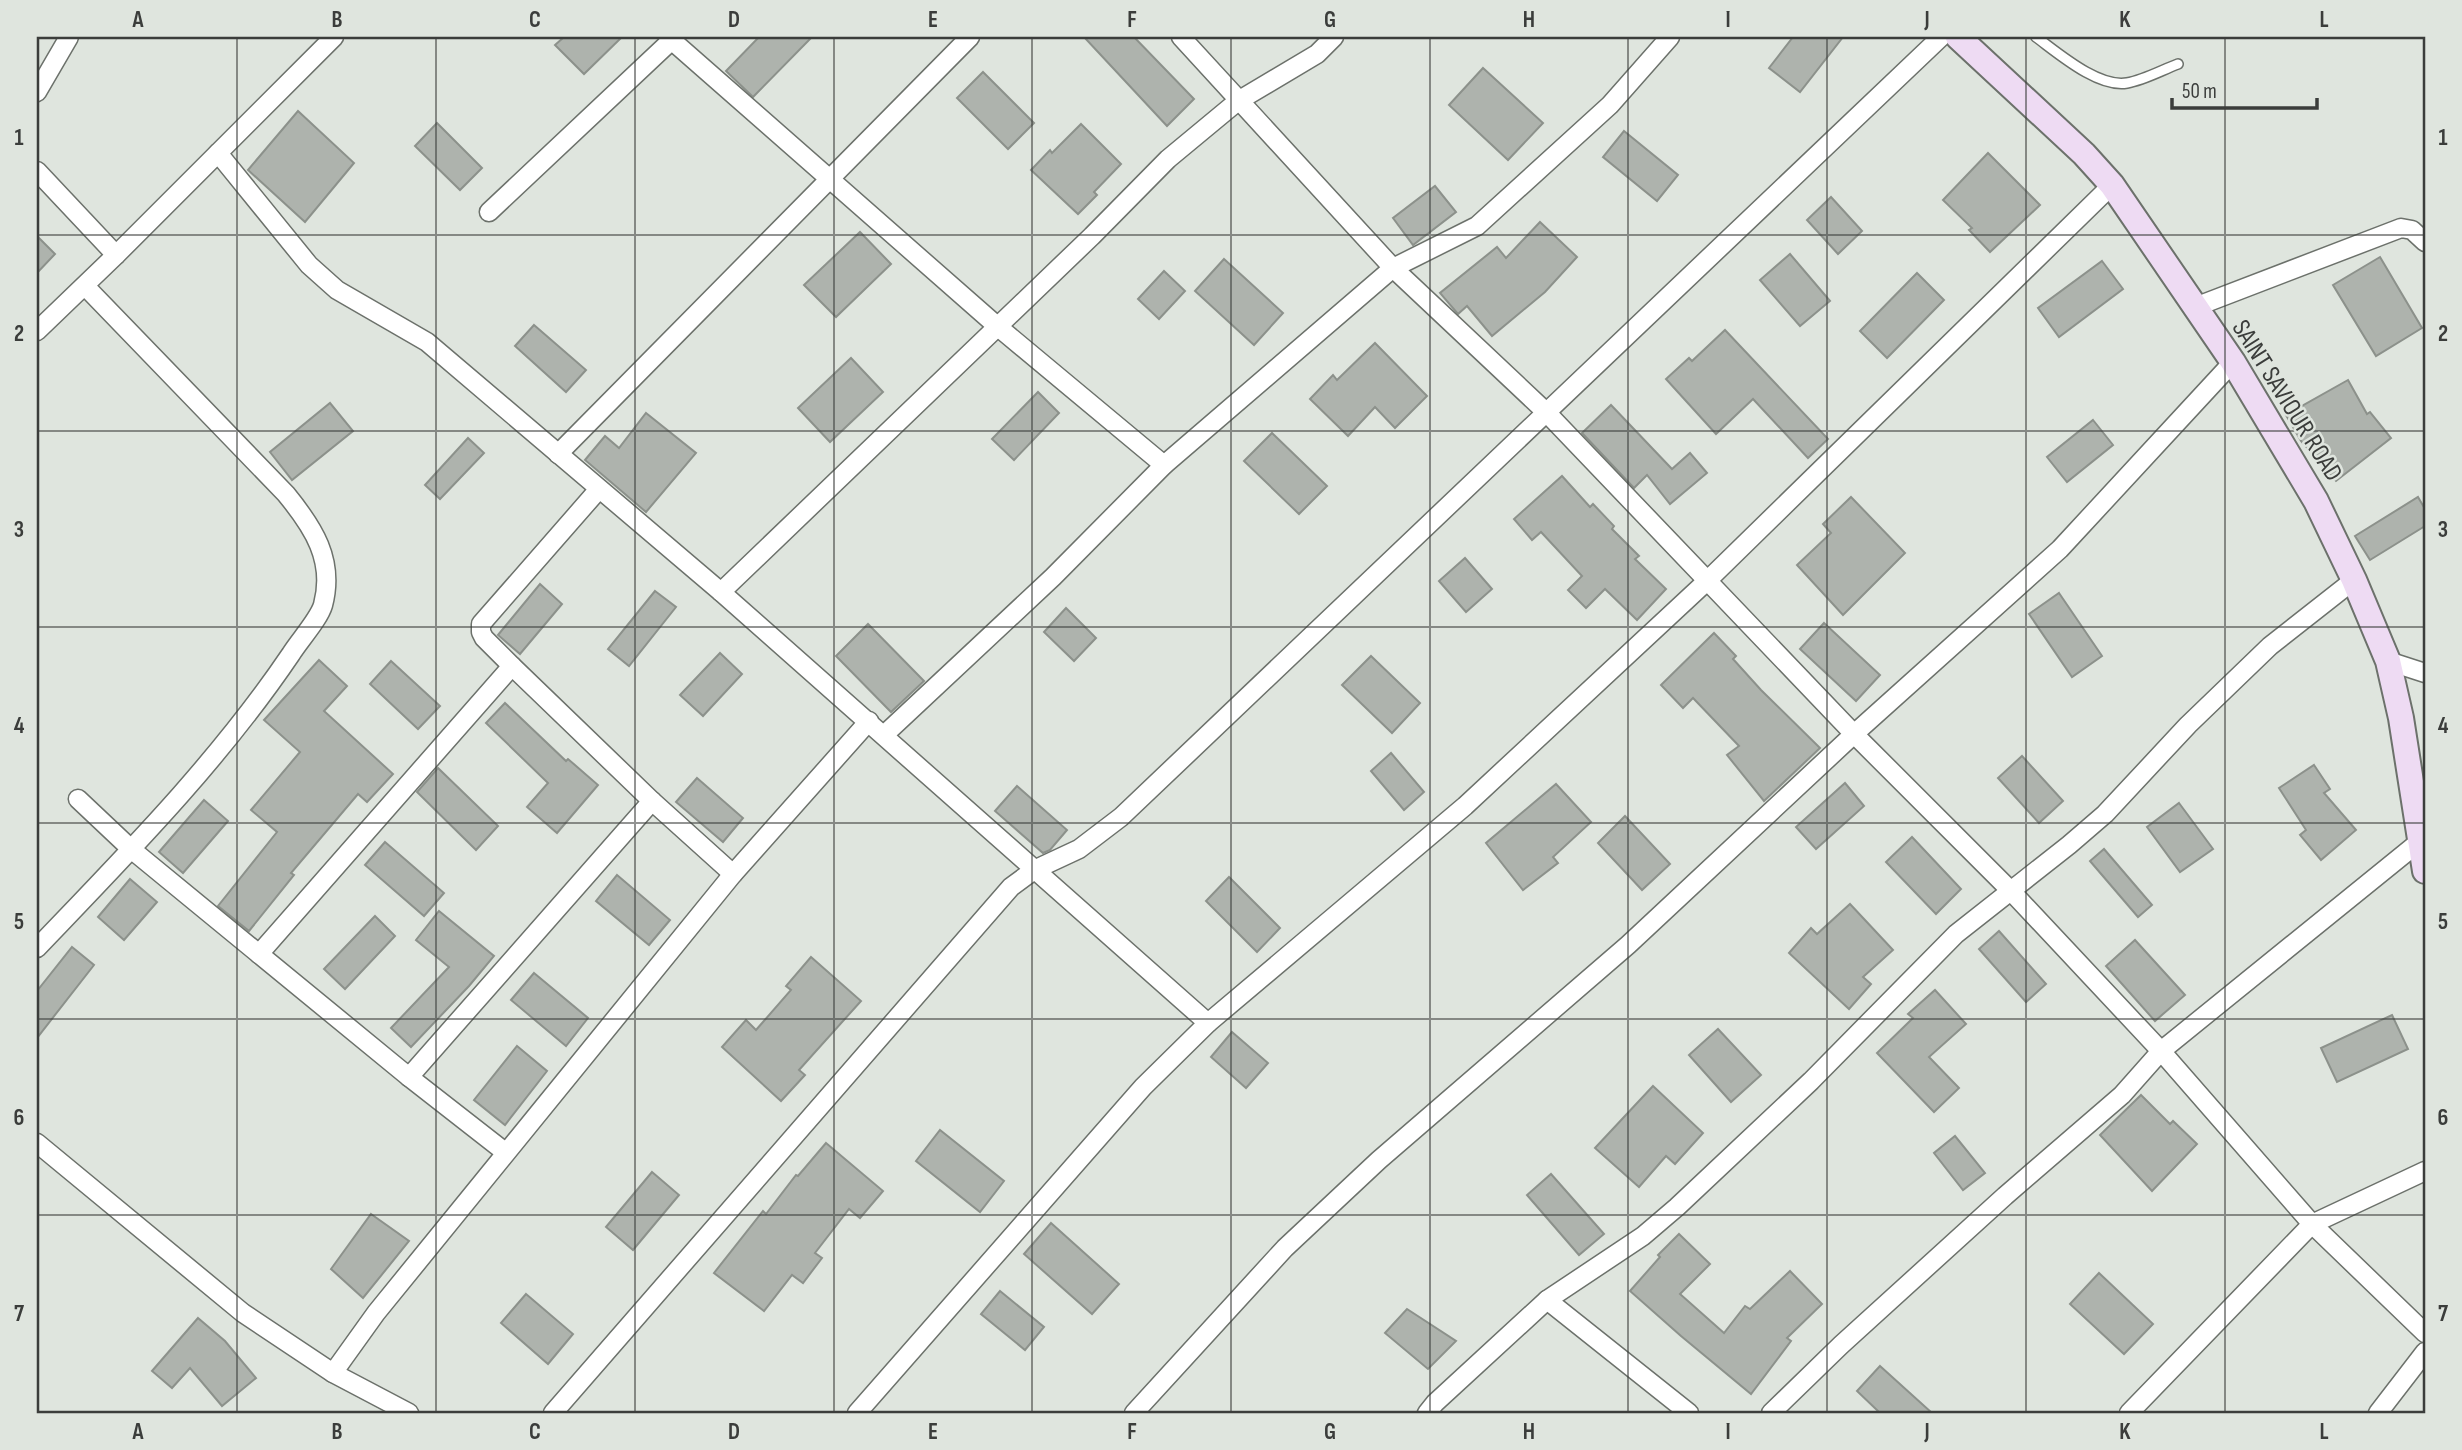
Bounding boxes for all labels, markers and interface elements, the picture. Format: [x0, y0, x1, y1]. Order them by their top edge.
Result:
text: A [132, 6, 145, 34]
text: B [332, 6, 343, 34]
text: C [529, 6, 541, 34]
text: D [728, 6, 740, 34]
text: E [928, 6, 938, 34]
text: F [1127, 6, 1137, 34]
text: G [1324, 6, 1336, 34]
text: H [1523, 6, 1535, 34]
text: I [1725, 6, 1731, 34]
text: J [1923, 6, 1930, 34]
text: K [2119, 6, 2131, 34]
text: L [2319, 6, 2329, 34]
scale bar [2172, 66, 2317, 110]
text: 50 m [2182, 79, 2217, 104]
text: 1 [14, 124, 24, 152]
text: 1 [2438, 124, 2448, 152]
street label: SAINT SAVIOUR ROAD [2225, 314, 2349, 487]
text: 2 [14, 320, 24, 348]
text: 2 [2438, 320, 2448, 348]
text: 3 [14, 516, 24, 544]
text: 3 [2438, 516, 2448, 544]
text: 4 [14, 712, 25, 740]
text: 4 [2438, 712, 2449, 740]
text: 5 [14, 908, 24, 936]
text: 5 [2438, 908, 2448, 936]
text: 6 [14, 1104, 24, 1132]
text: 6 [2438, 1104, 2448, 1132]
text: 7 [14, 1300, 24, 1328]
text: 7 [2438, 1300, 2448, 1328]
text: A [132, 1418, 145, 1446]
text: B [332, 1418, 343, 1446]
text: C [529, 1418, 541, 1446]
text: D [728, 1418, 740, 1446]
text: E [928, 1418, 938, 1446]
text: F [1127, 1418, 1137, 1446]
text: G [1324, 1418, 1336, 1446]
text: H [1523, 1418, 1535, 1446]
text: I [1725, 1418, 1731, 1446]
text: J [1923, 1418, 1930, 1446]
text: K [2119, 1418, 2131, 1446]
text: L [2319, 1418, 2329, 1446]

